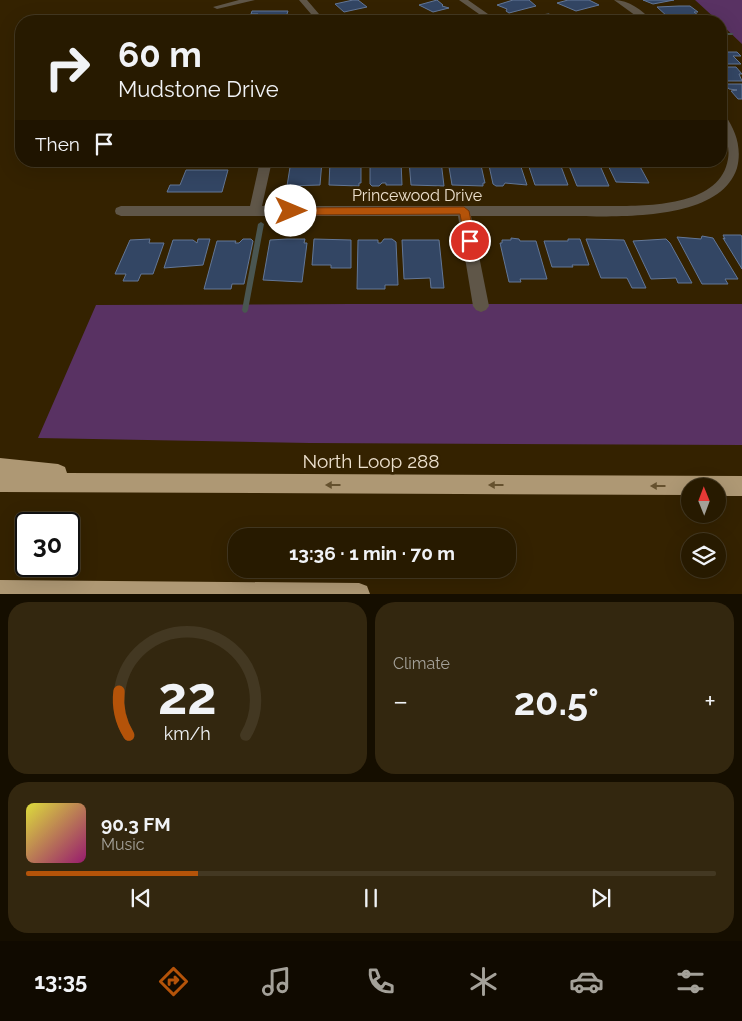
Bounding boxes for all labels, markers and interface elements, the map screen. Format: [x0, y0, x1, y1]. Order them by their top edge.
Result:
text: 60 m [118, 34, 202, 75]
icon: right [35, 35, 100, 100]
text: Mudstone Drive [118, 76, 279, 102]
icon: arrive [90, 130, 118, 158]
text: Then [35, 133, 80, 155]
position arrow [264, 184, 316, 236]
street label: Princewood Drive [352, 186, 482, 205]
pin [449, 220, 491, 262]
icon: arrive [456, 227, 484, 255]
street label: North Loop 288 [302, 450, 440, 472]
north arrow [681, 478, 726, 522]
map controls [681, 478, 726, 578]
one-way arrow [325, 481, 341, 489]
one-way arrow [488, 481, 504, 489]
one-way arrow [650, 482, 666, 490]
speed limit sign: 30 [15, 512, 80, 577]
button: layers [681, 533, 726, 578]
text: 13:36 · 1 min · 70 m [289, 542, 455, 564]
text: Climate [393, 654, 450, 673]
text: 22 [158, 665, 217, 726]
text: 20.5° [514, 679, 599, 724]
text: − [393, 685, 408, 718]
text: + [704, 685, 716, 718]
text: km/h [164, 723, 211, 744]
text: 90.3 FM [101, 813, 171, 835]
text: Music [101, 835, 145, 854]
icon: previous [127, 884, 155, 912]
icon: pause [357, 884, 385, 912]
icon: next [587, 884, 615, 912]
icon: directions [156, 964, 191, 999]
icon: music [259, 964, 294, 999]
icon: phone [363, 964, 398, 999]
icon: climate [466, 964, 501, 999]
icon: car [569, 964, 604, 999]
icon: filters [673, 964, 708, 999]
text: 13:35 [34, 968, 87, 994]

